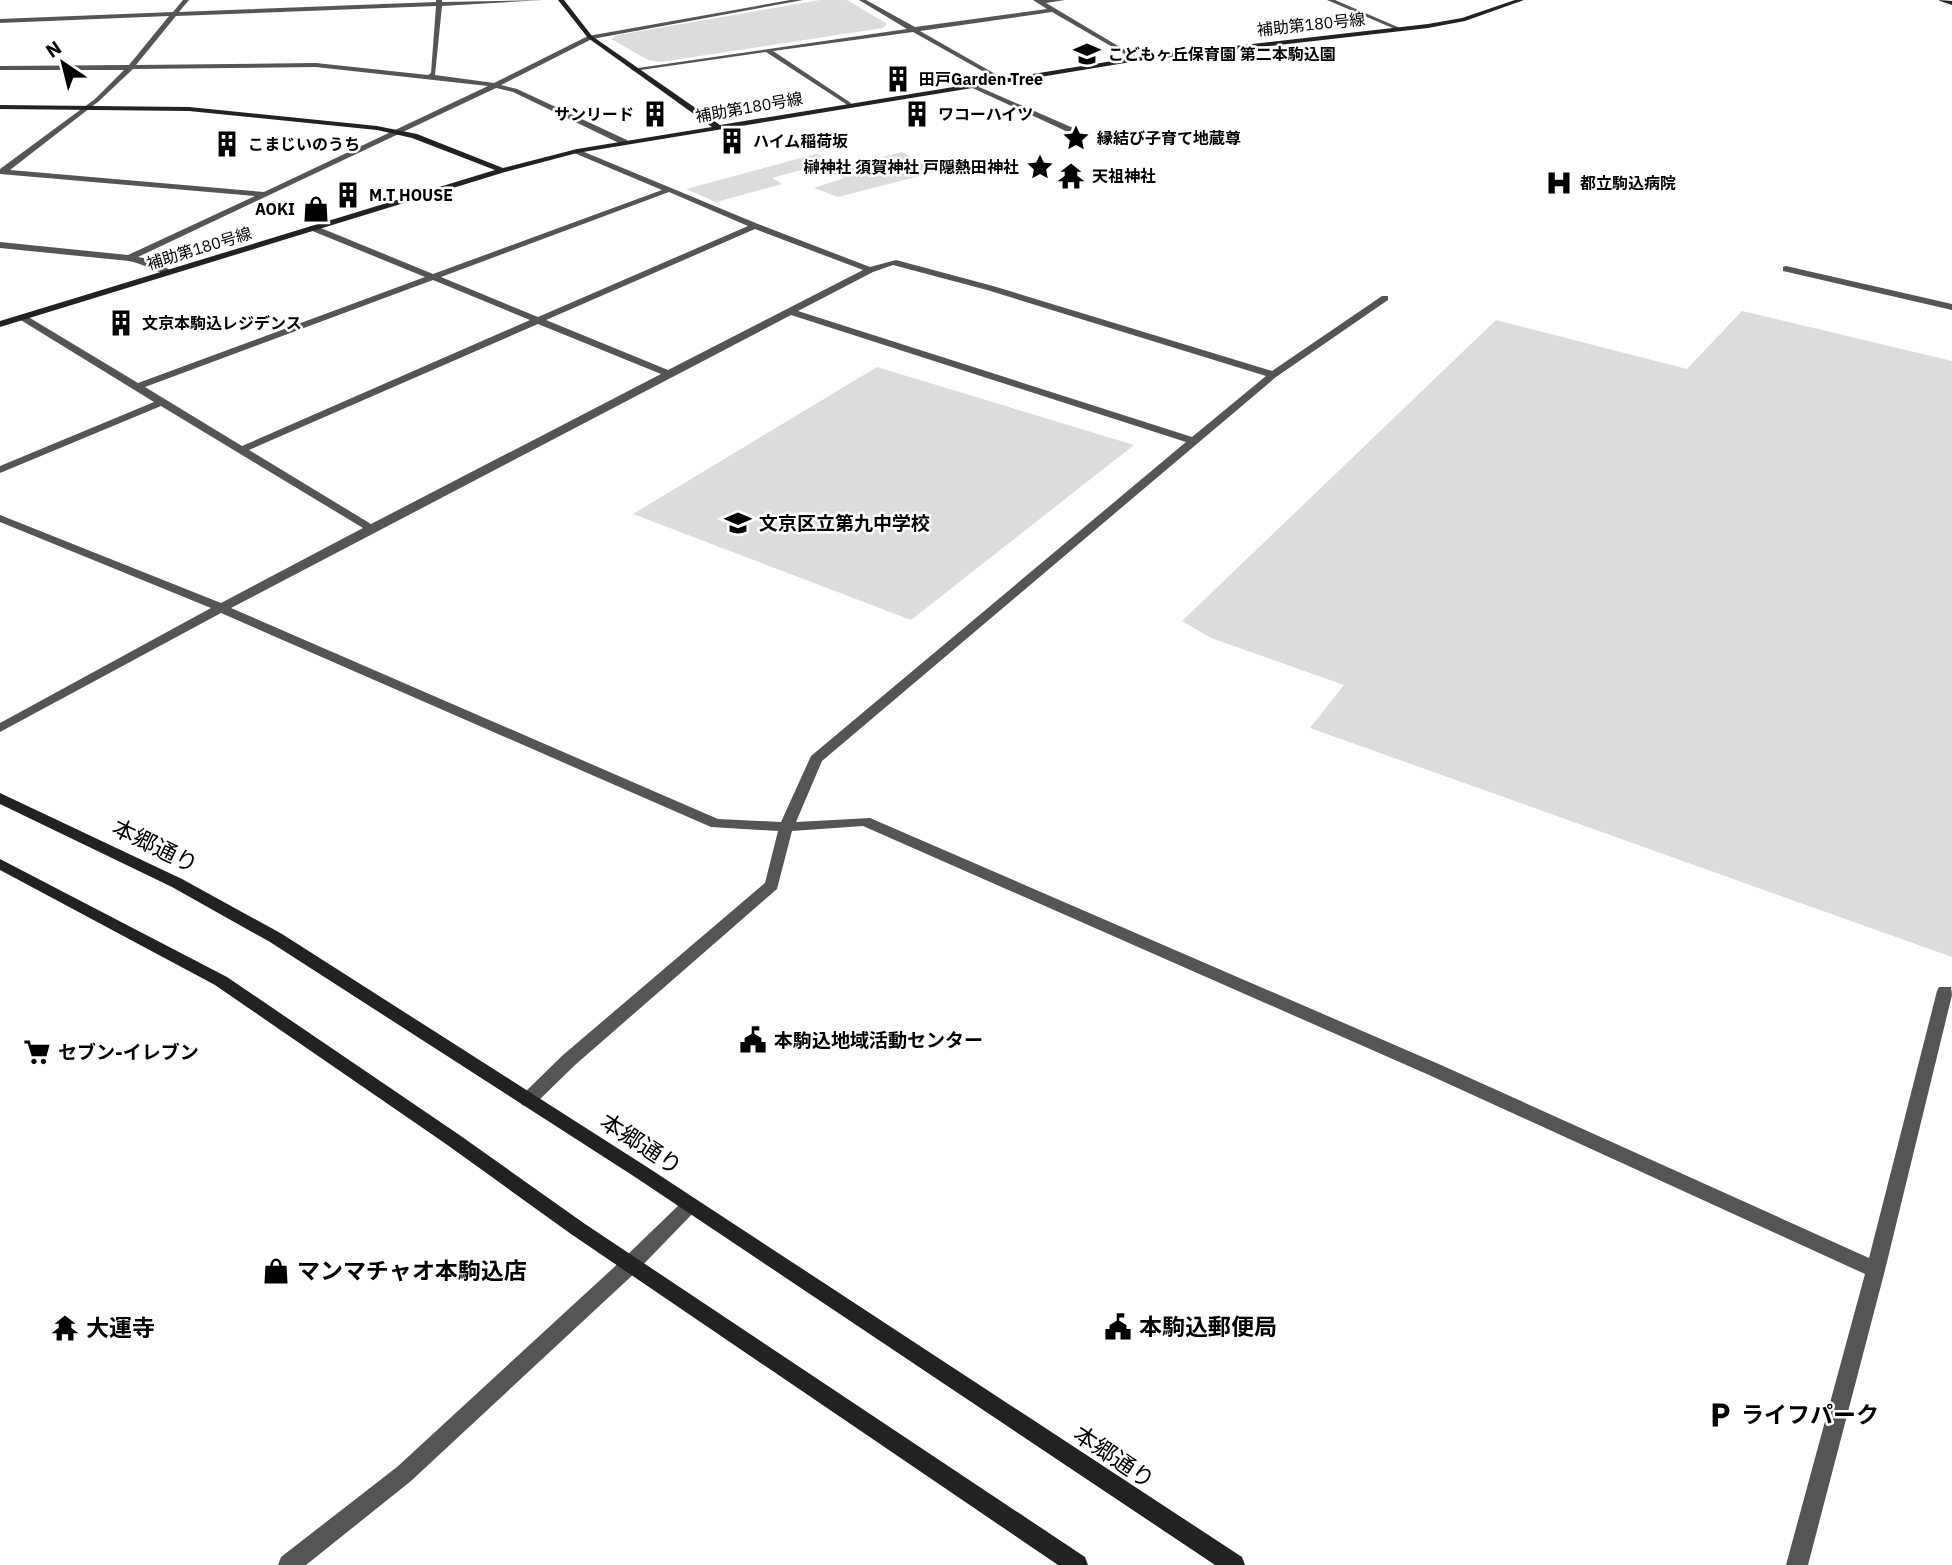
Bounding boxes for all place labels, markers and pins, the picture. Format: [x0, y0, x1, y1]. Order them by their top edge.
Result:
school or university icon: こどもヶ丘保育園 第二本駒込園 [1072, 39, 1102, 69]
place label: こどもヶ丘保育園 第二本駒込園 [1108, 44, 1336, 64]
building icon: 田戸Garden Tree [883, 64, 913, 94]
place label: 田戸Garden Tree [919, 69, 1043, 89]
building icon: サンリード [640, 99, 670, 129]
building icon: ワコーハイツ [902, 99, 932, 129]
place label: サンリード [554, 104, 634, 124]
place label: ワコーハイツ [938, 104, 1033, 124]
place icon: 縁結び子育て地蔵尊 [1061, 123, 1091, 153]
building icon: ハイム稲荷坂 [717, 126, 747, 156]
place label: 縁結び子育て地蔵尊 [1097, 128, 1241, 148]
building icon: こまじいのうち [212, 129, 242, 159]
place label: ハイム稲荷坂 [753, 131, 848, 151]
place label: こまじいのうち [248, 134, 360, 154]
place icon: 榊神社 須賀神社 戸隠熱田神社 [1025, 152, 1055, 182]
place label: 榊神社 須賀神社 戸隠熱田神社 [803, 157, 1019, 177]
temple icon: 天祖神社 [1056, 161, 1086, 191]
place label: 天祖神社 [1092, 166, 1156, 186]
hospital icon: 都立駒込病院 [1544, 168, 1574, 198]
place label: 都立駒込病院 [1580, 173, 1676, 193]
building icon: M.T HOUSE [333, 180, 363, 210]
place label: M.T HOUSE [369, 185, 453, 205]
shop icon: AOKI [301, 194, 331, 224]
place label: AOKI [255, 199, 295, 219]
building icon: 文京本駒込レジデンス [106, 308, 136, 338]
place label: 文京本駒込レジデンス [142, 313, 302, 333]
school or university icon: 文京区立第九中学校 [723, 508, 753, 538]
place label: 文京区立第九中学校 [759, 511, 930, 535]
public building icon: 本駒込地域活動センター [738, 1025, 768, 1055]
place label: 本駒込地域活動センター [774, 1028, 983, 1052]
supermarket icon: セブン-イレブン [22, 1037, 52, 1067]
place label: セブン-イレブン [58, 1040, 199, 1064]
place label: マンマチャオ本駒込店 [297, 1255, 527, 1285]
shop icon: マンマチャオ本駒込店 [261, 1256, 291, 1286]
place label: 本駒込郵便局 [1139, 1311, 1277, 1341]
place label: 大運寺 [86, 1312, 155, 1342]
public building icon: 本駒込郵便局 [1103, 1312, 1133, 1342]
temple icon: 大運寺 [50, 1313, 80, 1343]
place label: ライフパーク [1741, 1399, 1879, 1429]
parking icon: ライフパーク [1705, 1400, 1735, 1430]

